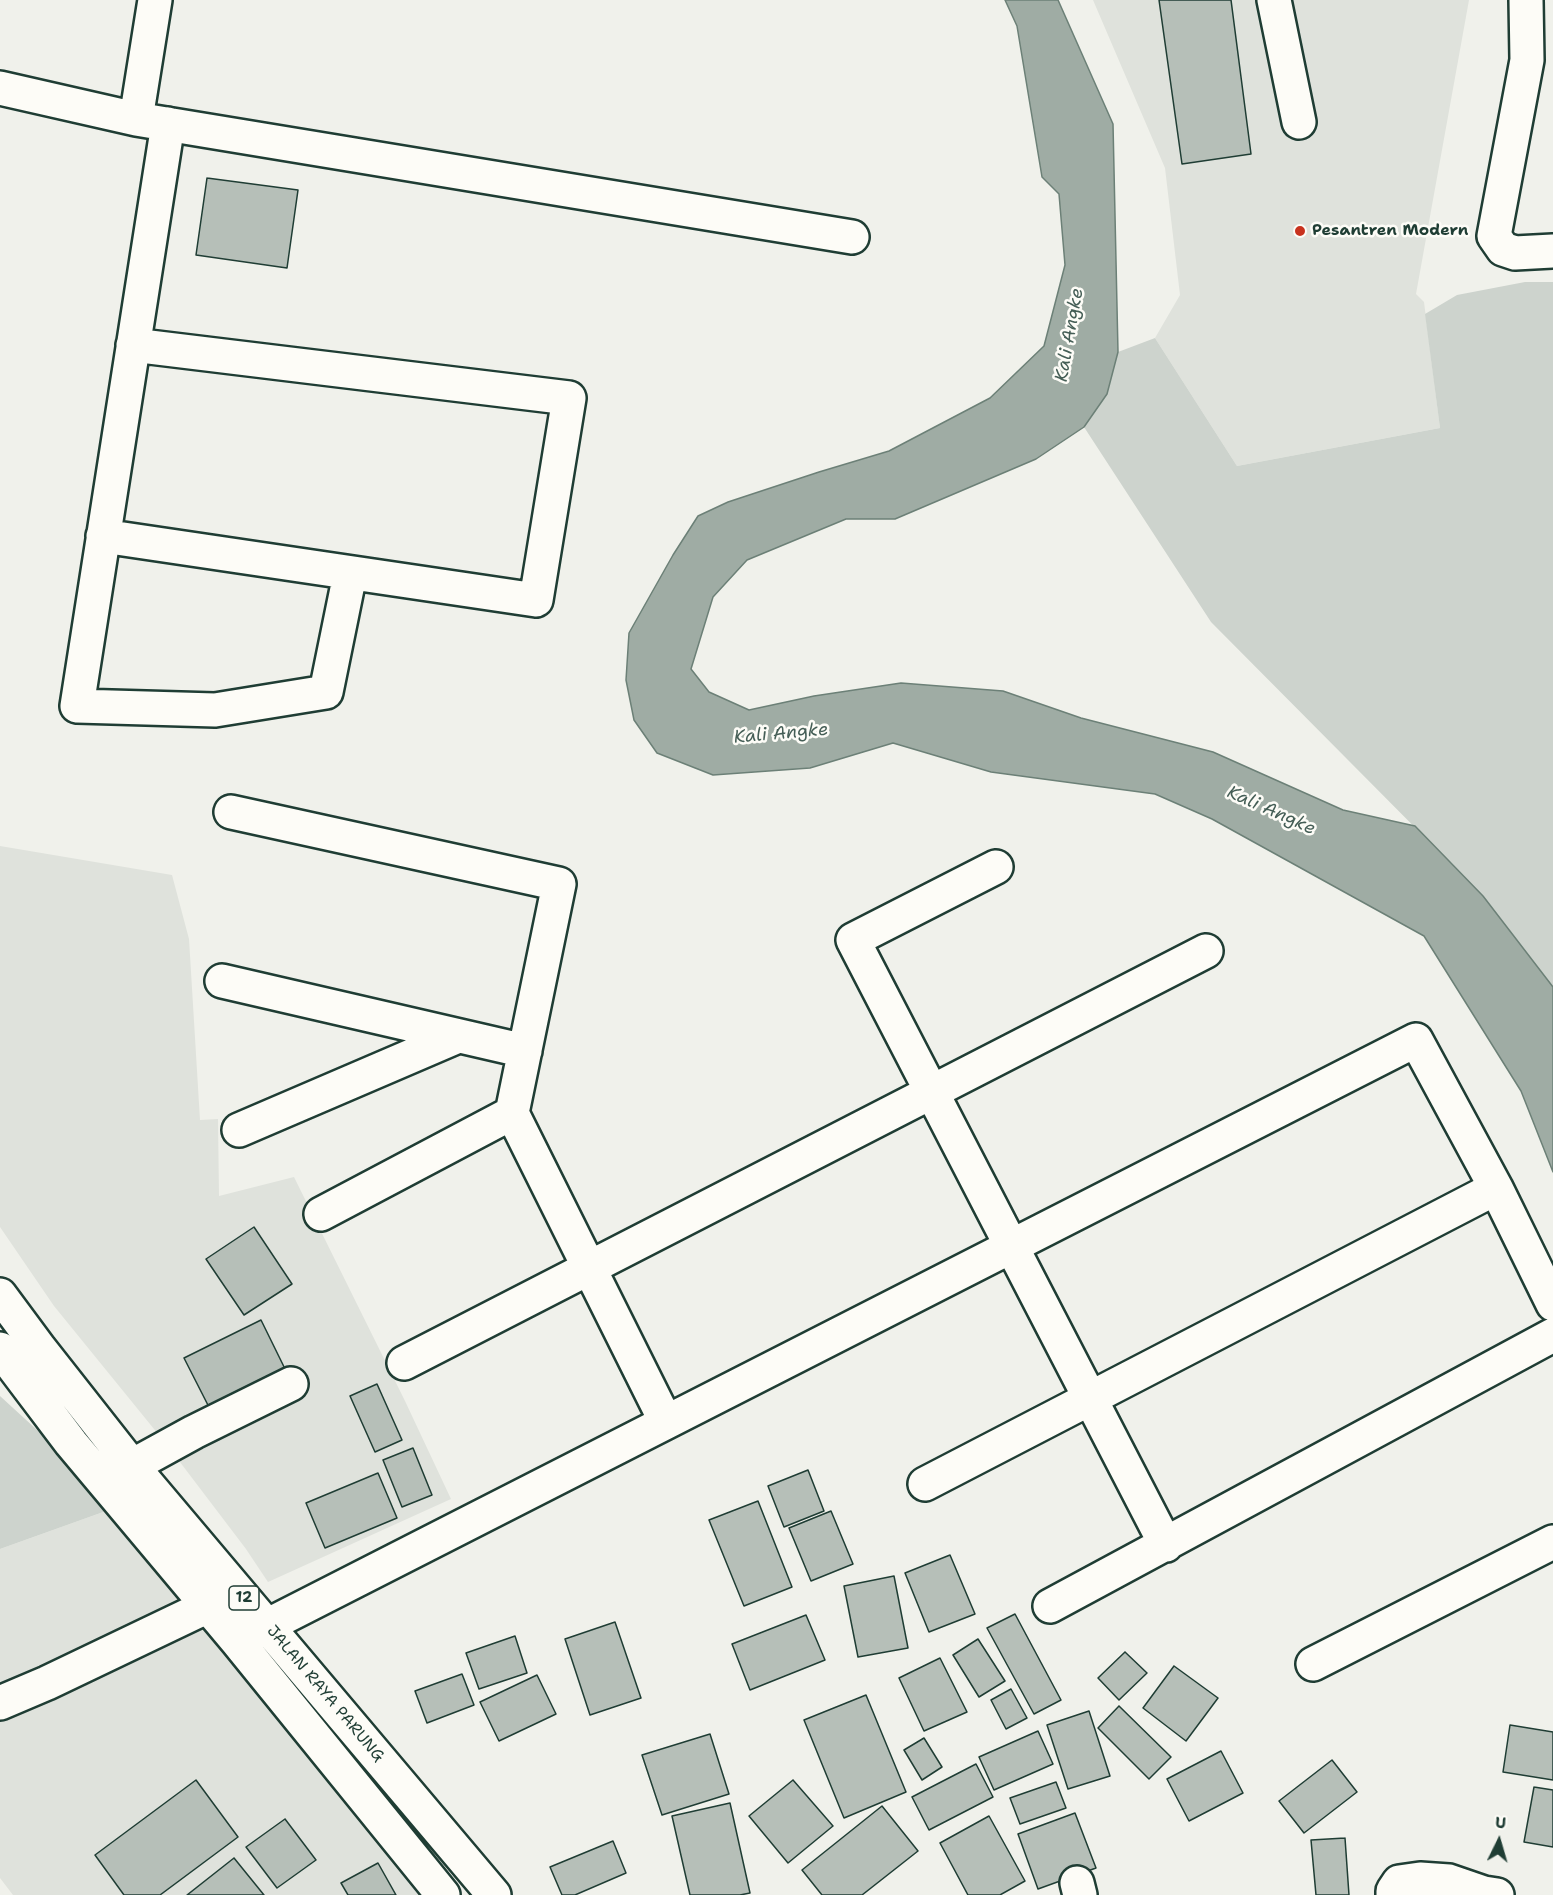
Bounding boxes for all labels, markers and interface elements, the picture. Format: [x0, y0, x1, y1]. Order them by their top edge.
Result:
place label: Pesantren Modern [1312, 221, 1468, 241]
marker: Pesantren Modern [1293, 224, 1307, 238]
water label: Kali Angke [1051, 287, 1089, 383]
water label: Kali Angke [733, 719, 829, 749]
water label: Kali Angke [1223, 782, 1319, 840]
road number: 12 [229, 1586, 259, 1610]
street label: JALAN RAYA PARUNG [262, 1622, 388, 1766]
north arrow [1469, 1811, 1529, 1871]
text: U [1494, 1812, 1507, 1834]

